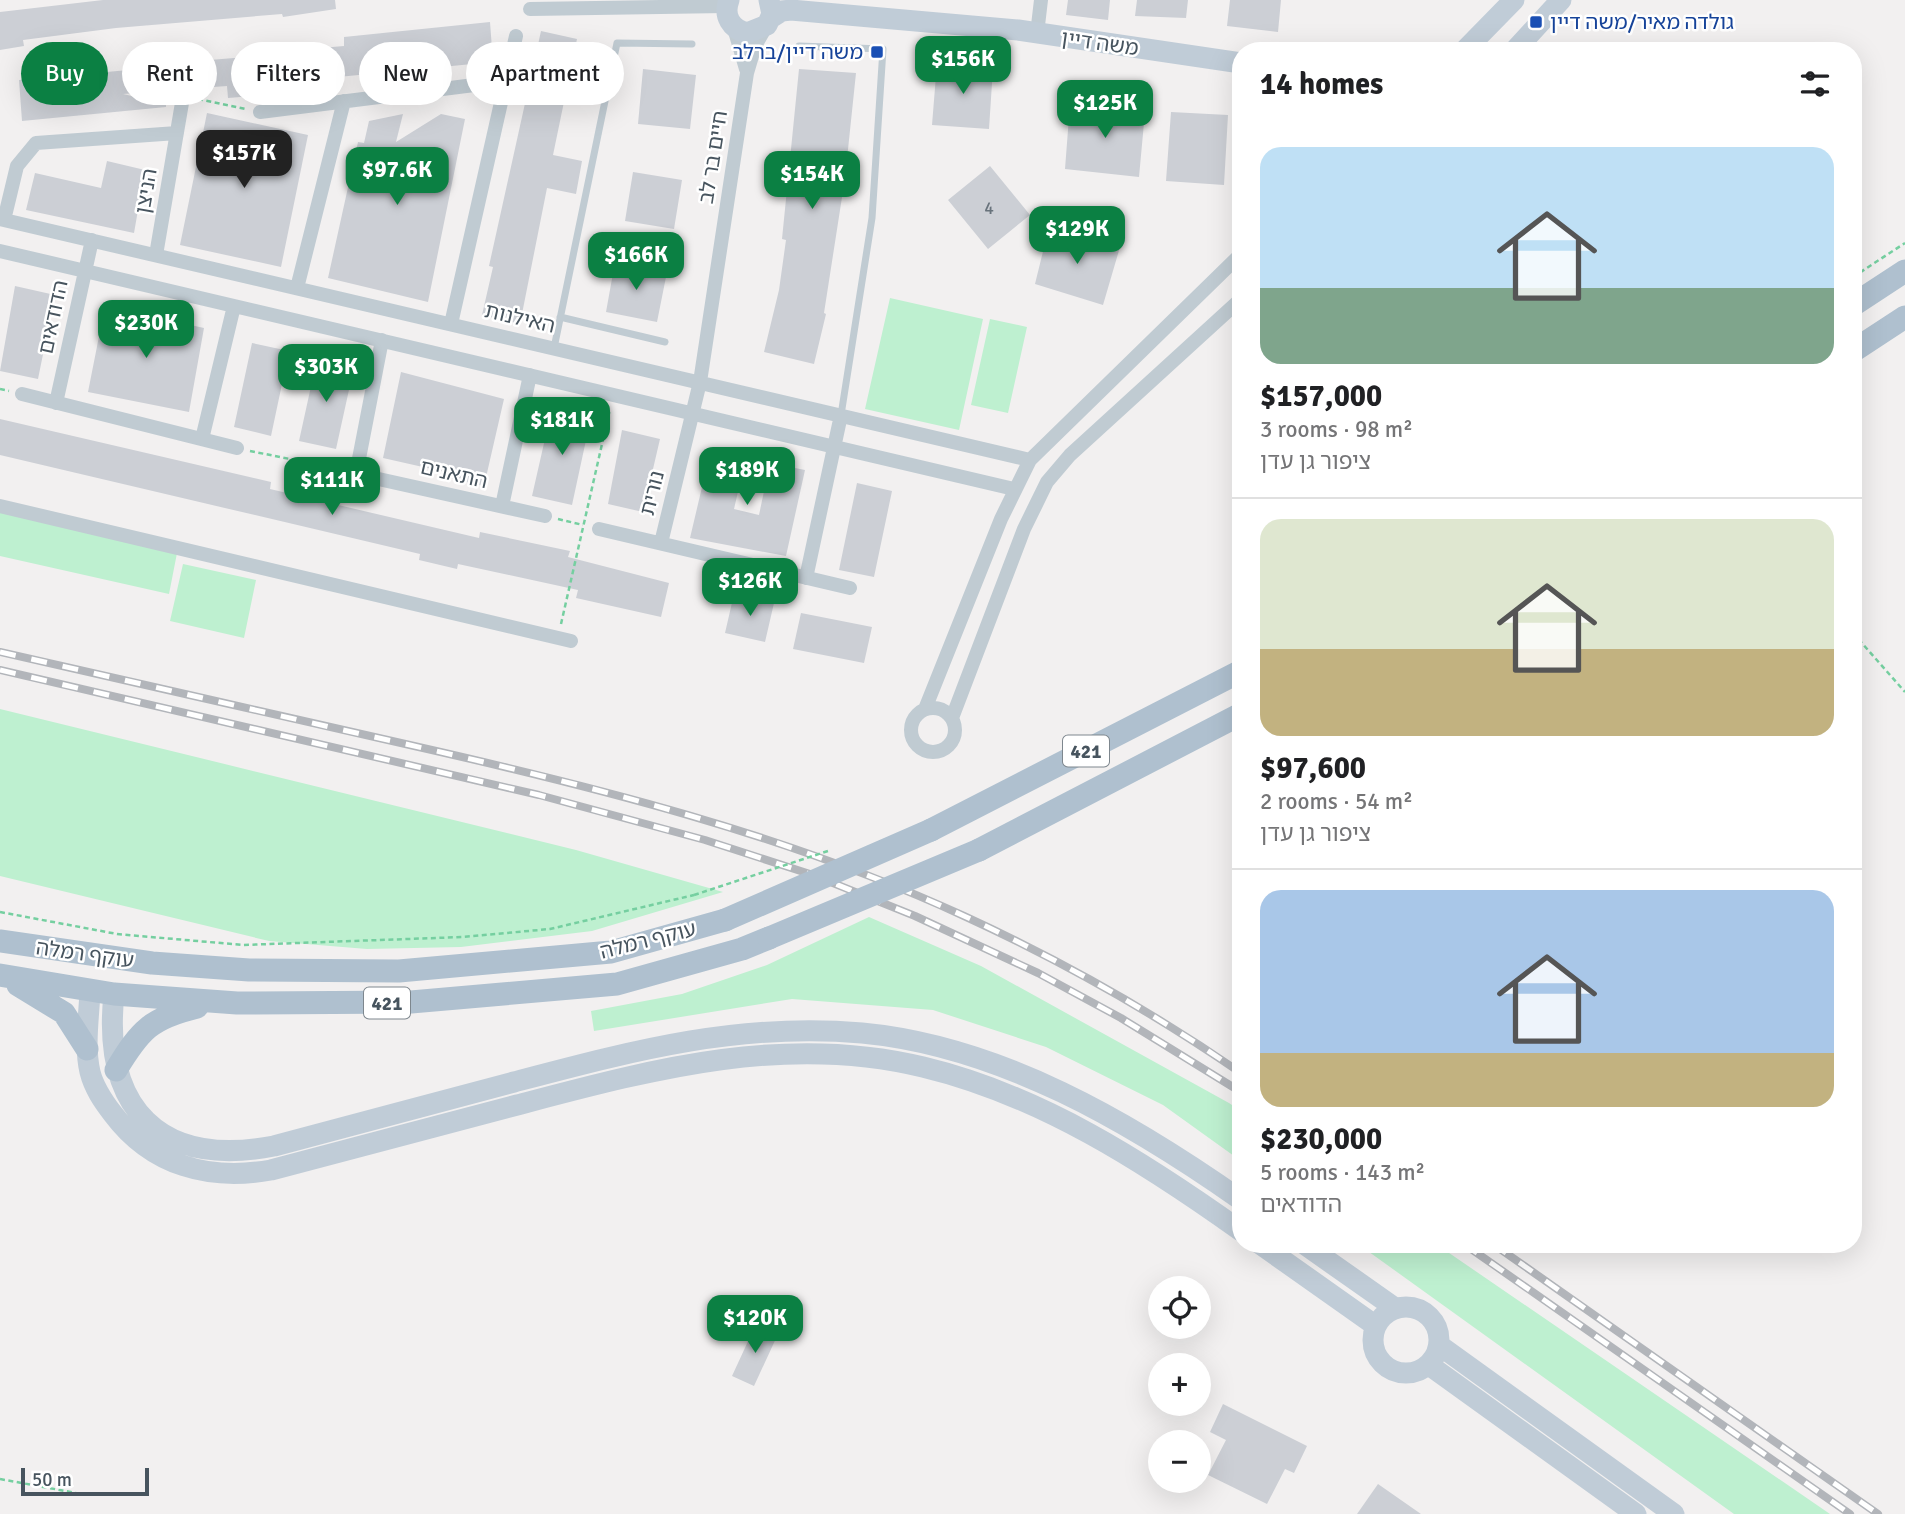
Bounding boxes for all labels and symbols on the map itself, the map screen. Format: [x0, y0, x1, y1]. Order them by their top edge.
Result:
place label: גולדה מאיר/משה דיין [1550, 9, 1734, 35]
marker: גולדה מאיר/משה דיין [1528, 14, 1544, 30]
street label: משה דיין [1060, 25, 1140, 61]
pin: $156K [914, 36, 1012, 96]
place label: משה דיין/ברלב [732, 39, 863, 65]
marker: משה דיין/ברלב [869, 44, 885, 60]
pin: $125K [1056, 80, 1154, 140]
street label: חיים בר לב [693, 109, 733, 205]
pin: $157K [195, 130, 293, 190]
pin: $97.6K [340, 148, 454, 207]
pin: $154K [763, 152, 861, 211]
street label: הניצן [129, 166, 163, 216]
house number: 4 [984, 197, 994, 219]
pin: $129K [1028, 206, 1126, 266]
pin: $166K [587, 232, 685, 292]
street label: הדודאים [32, 278, 74, 356]
street label: האילנות [482, 297, 558, 339]
pin: $230K [97, 300, 195, 360]
pin: $303K [277, 344, 375, 404]
pin: $181K [513, 398, 611, 457]
pin: $189K [698, 448, 796, 507]
street label: התאנים [418, 454, 490, 494]
pin: $111K [283, 458, 381, 517]
street label: נורית [634, 468, 670, 518]
pin: $126K [701, 558, 799, 618]
road number: 421 [1063, 736, 1109, 766]
street label: עוקף רמלה [597, 915, 699, 965]
street label: עוקף רמלה [34, 934, 136, 974]
road number: 421 [364, 987, 410, 1018]
pin: $120K [706, 1296, 804, 1355]
scale bar [21, 1465, 149, 1497]

